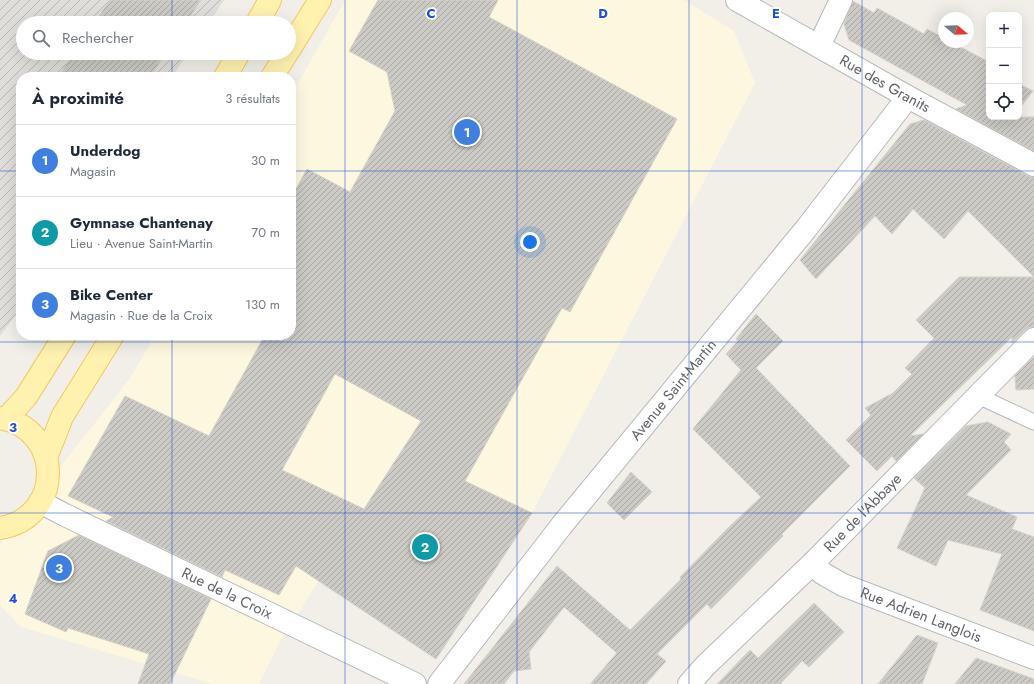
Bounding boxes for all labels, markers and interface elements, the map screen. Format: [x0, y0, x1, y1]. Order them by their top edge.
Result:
text: C [426, 4, 436, 23]
text: D [598, 4, 608, 23]
text: E [772, 4, 780, 23]
north arrow [938, 12, 974, 48]
map controls [986, 12, 1022, 120]
button: + [986, 12, 1022, 48]
search box [16, 16, 296, 60]
icon: search [30, 27, 52, 49]
text: Rechercher [62, 27, 134, 49]
button: − [986, 48, 1022, 84]
street label: Rue des Granits [836, 49, 934, 118]
button: locate [986, 84, 1022, 120]
text: À proximité [32, 86, 124, 110]
text: 3 résultats [225, 89, 280, 108]
pin: 1 [454, 117, 480, 147]
text: Underdog [70, 140, 140, 162]
text: 1 [42, 151, 48, 170]
text: 30 m [251, 151, 280, 170]
text: Magasin [70, 162, 116, 181]
text: Gymnase Chantenay [70, 212, 213, 234]
text: 2 [41, 223, 49, 242]
text: 70 m [251, 223, 280, 242]
your location [520, 232, 540, 252]
text: Lieu · Avenue Saint-Martin [70, 234, 213, 253]
text: Bike Center [70, 284, 153, 306]
text: 3 [41, 295, 49, 314]
text: 130 m [245, 295, 280, 314]
text: Magasin · Rue de la Croix [70, 306, 213, 325]
street label: Avenue Saint-Martin [625, 335, 722, 445]
text: 3 [9, 418, 17, 437]
street label: Rue de l'Abbaye [819, 468, 907, 557]
pin: 2 [412, 532, 438, 562]
pin: 3 [46, 553, 72, 583]
street label: Rue de la Croix [178, 562, 277, 625]
street label: Rue Adrien Langlois [857, 582, 985, 648]
text: 4 [8, 589, 18, 608]

